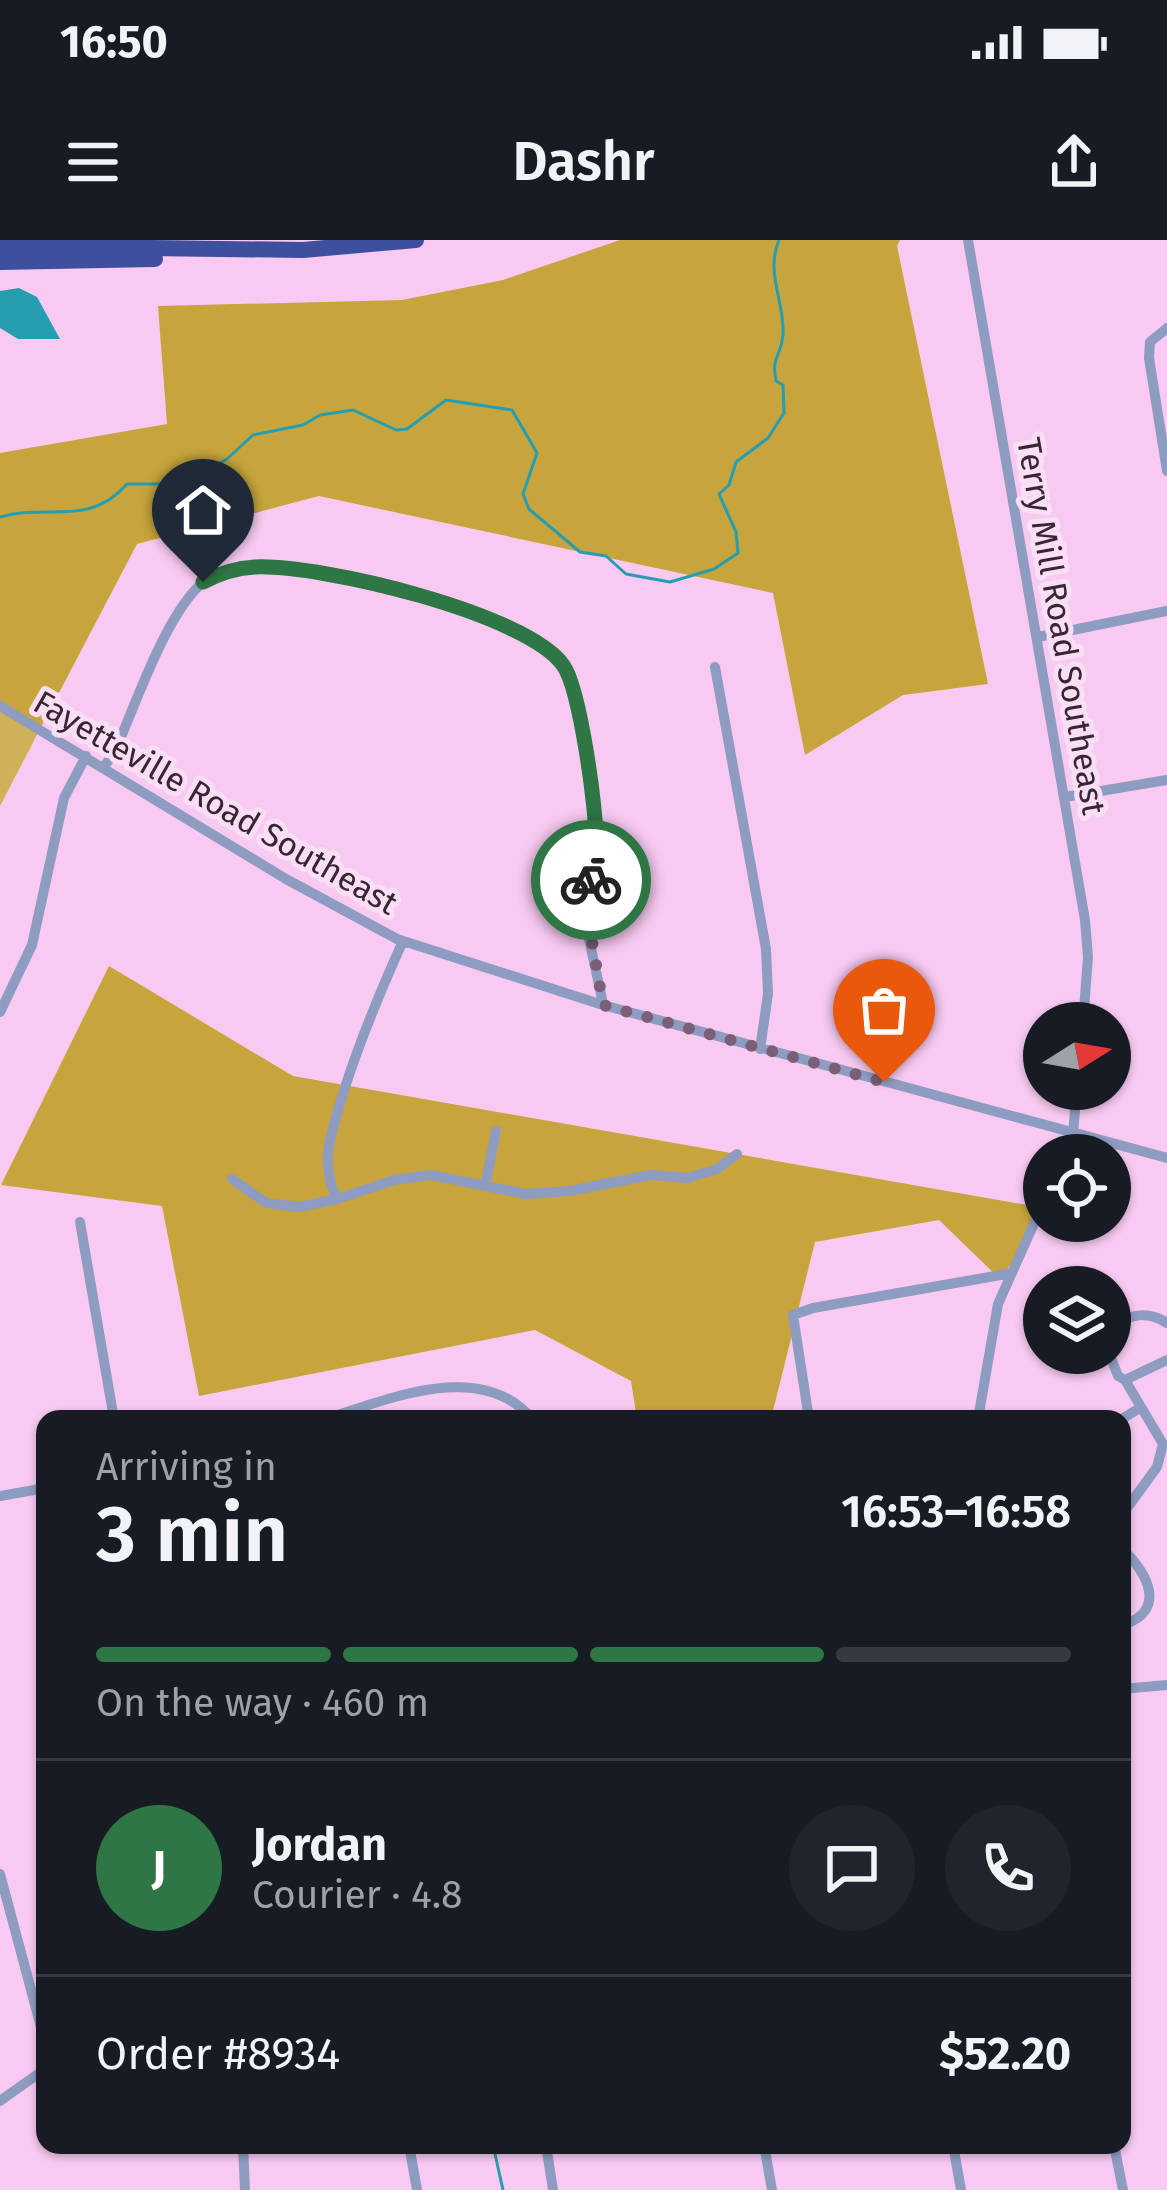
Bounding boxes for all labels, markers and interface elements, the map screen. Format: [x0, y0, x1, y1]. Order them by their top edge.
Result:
text: 16:50 [60, 15, 168, 69]
icon: menu [60, 129, 126, 195]
icon: share [1041, 129, 1107, 195]
text: Dashr [512, 130, 655, 194]
street label: Terry Mill Road Southeast [1008, 435, 1114, 818]
pin [152, 459, 254, 582]
icon: home [170, 477, 236, 543]
street label: Fayetteville Road Southeast [26, 682, 405, 924]
courier [531, 820, 651, 940]
icon: bike [558, 847, 624, 913]
pin [833, 959, 935, 1082]
icon: bag [851, 977, 917, 1043]
north arrow [1023, 1002, 1131, 1110]
map controls [1023, 1002, 1131, 1374]
button: locate [1023, 1134, 1131, 1242]
button: layers [1023, 1266, 1131, 1374]
text: Arriving in [96, 1444, 277, 1490]
text: 16:53–16:58 [841, 1485, 1071, 1539]
text: 3 min [96, 1488, 289, 1582]
text: On the way · 460 m [96, 1680, 429, 1726]
button: chat [789, 1805, 915, 1931]
button: phone [945, 1805, 1071, 1931]
text: Jordan [252, 1818, 387, 1872]
text: J [152, 1841, 166, 1895]
text: Courier · 4.8 [252, 1872, 463, 1918]
text: Order #8934 [96, 2027, 340, 2081]
text: $52.20 [939, 2027, 1071, 2081]

